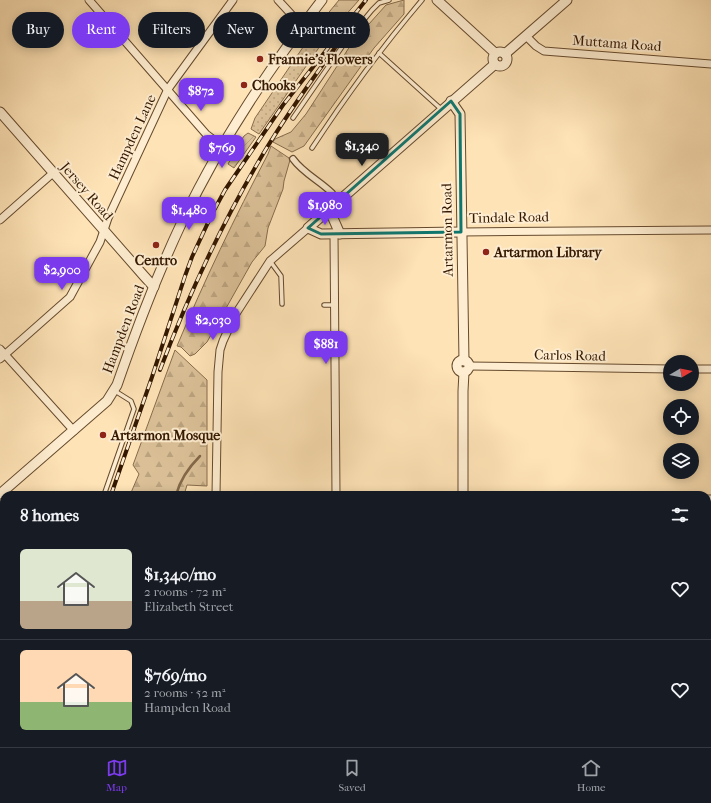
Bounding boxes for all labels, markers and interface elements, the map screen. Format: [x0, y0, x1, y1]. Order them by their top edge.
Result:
chip: Buy [12, 12, 64, 48]
chip: Rent [72, 12, 130, 48]
chip: Filters [138, 12, 205, 48]
chip: New [213, 12, 268, 48]
chip: Apartment [276, 12, 370, 48]
street label: Muttama Road [572, 32, 662, 55]
place label: Frannie's Flowers [267, 51, 373, 68]
marker: Frannie's Flowers [255, 54, 265, 64]
place label: Chooks [252, 77, 296, 94]
pin: $872 [177, 78, 225, 112]
marker: Chooks [239, 80, 249, 90]
text: $872 [188, 83, 214, 98]
street label: Hampden Lane [105, 92, 160, 183]
pin: $1,340 [329, 133, 395, 167]
pin: $769 [198, 135, 246, 169]
text: $1,340 [345, 138, 379, 153]
text: $769 [208, 140, 236, 155]
street label: Jersey Road [56, 158, 117, 224]
street label: Artarmon Road [438, 183, 457, 278]
pin: $1,980 [292, 192, 358, 226]
pin: $1,480 [156, 197, 222, 231]
text: $1,980 [308, 197, 342, 212]
text: $1,480 [171, 202, 207, 217]
street label: Tindale Road [469, 208, 550, 227]
marker: Centro [151, 240, 161, 250]
place label: Artarmon Library [493, 244, 603, 261]
marker: Artarmon Library [481, 247, 491, 257]
place label: Centro [135, 252, 177, 269]
pin: $2,900 [29, 257, 95, 291]
text: $2,900 [43, 262, 81, 277]
street label: Hampden Road [99, 282, 148, 376]
pin: $2,030 [180, 307, 246, 341]
text: $2,030 [195, 312, 231, 327]
pin: $881 [302, 331, 350, 365]
text: $881 [314, 336, 338, 351]
street label: Carlos Road [534, 346, 606, 365]
north arrow [663, 355, 699, 391]
map controls [663, 355, 699, 479]
button: locate [663, 399, 699, 435]
place label: Artarmon Mosque [110, 427, 220, 444]
marker: Artarmon Mosque [98, 430, 108, 440]
button: layers [663, 443, 699, 479]
icon: filters [669, 504, 691, 526]
text: 8 homes [20, 505, 79, 525]
text: $1,340/mo [144, 564, 216, 584]
icon: home [52, 565, 100, 613]
icon: heart [669, 578, 691, 600]
text: 2 rooms · 72 m² [144, 584, 226, 599]
text: Elizabeth Street [144, 599, 233, 614]
text: $769/mo [144, 665, 207, 685]
icon: home [52, 666, 100, 714]
icon: heart [669, 679, 691, 701]
text: 2 rooms · 52 m² [144, 685, 225, 700]
text: Hampden Road [144, 700, 231, 715]
tab: Map [106, 757, 128, 794]
tab: Saved [339, 757, 366, 794]
tab: Home [577, 757, 605, 794]

